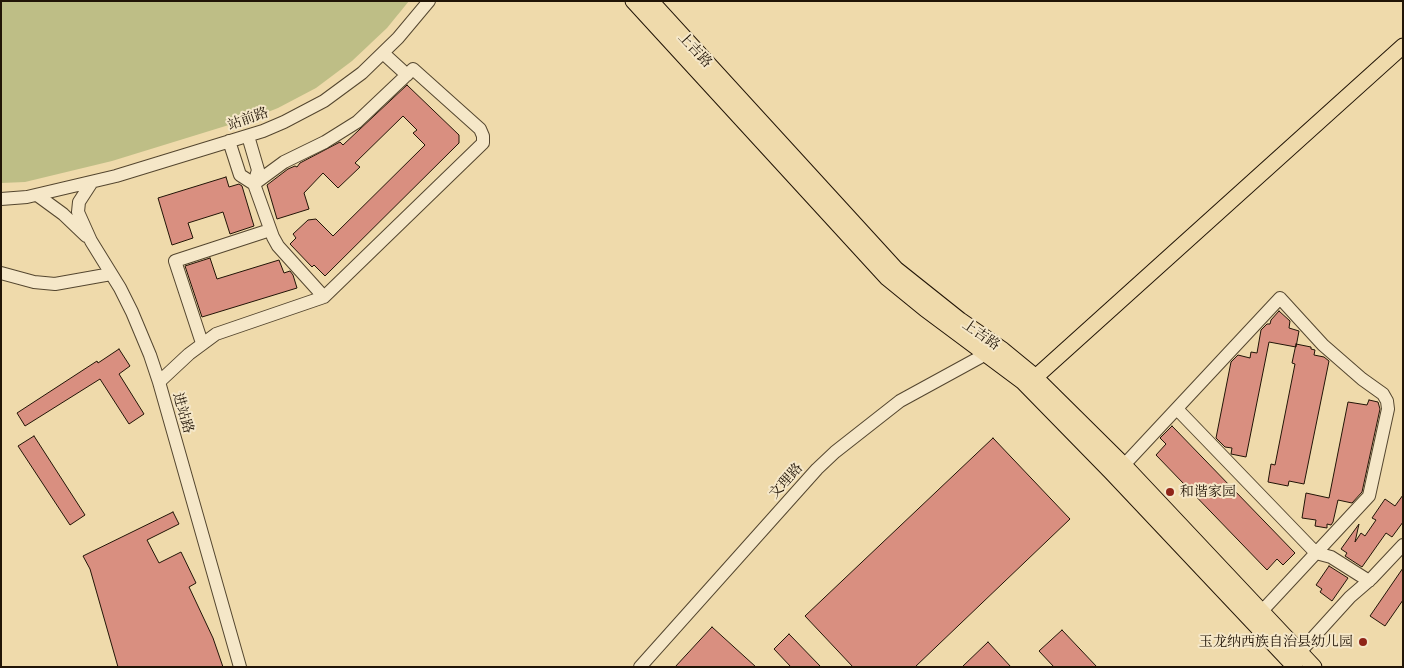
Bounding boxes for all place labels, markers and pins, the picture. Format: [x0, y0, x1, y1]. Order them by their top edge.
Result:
place label: 和谐家园 [1180, 484, 1236, 500]
marker: 和谐家园 [1164, 486, 1176, 498]
place label: 玉龙纳西族自治县幼儿园 [1199, 634, 1353, 650]
marker: 玉龙纳西族自治县幼儿园 [1357, 636, 1369, 648]

